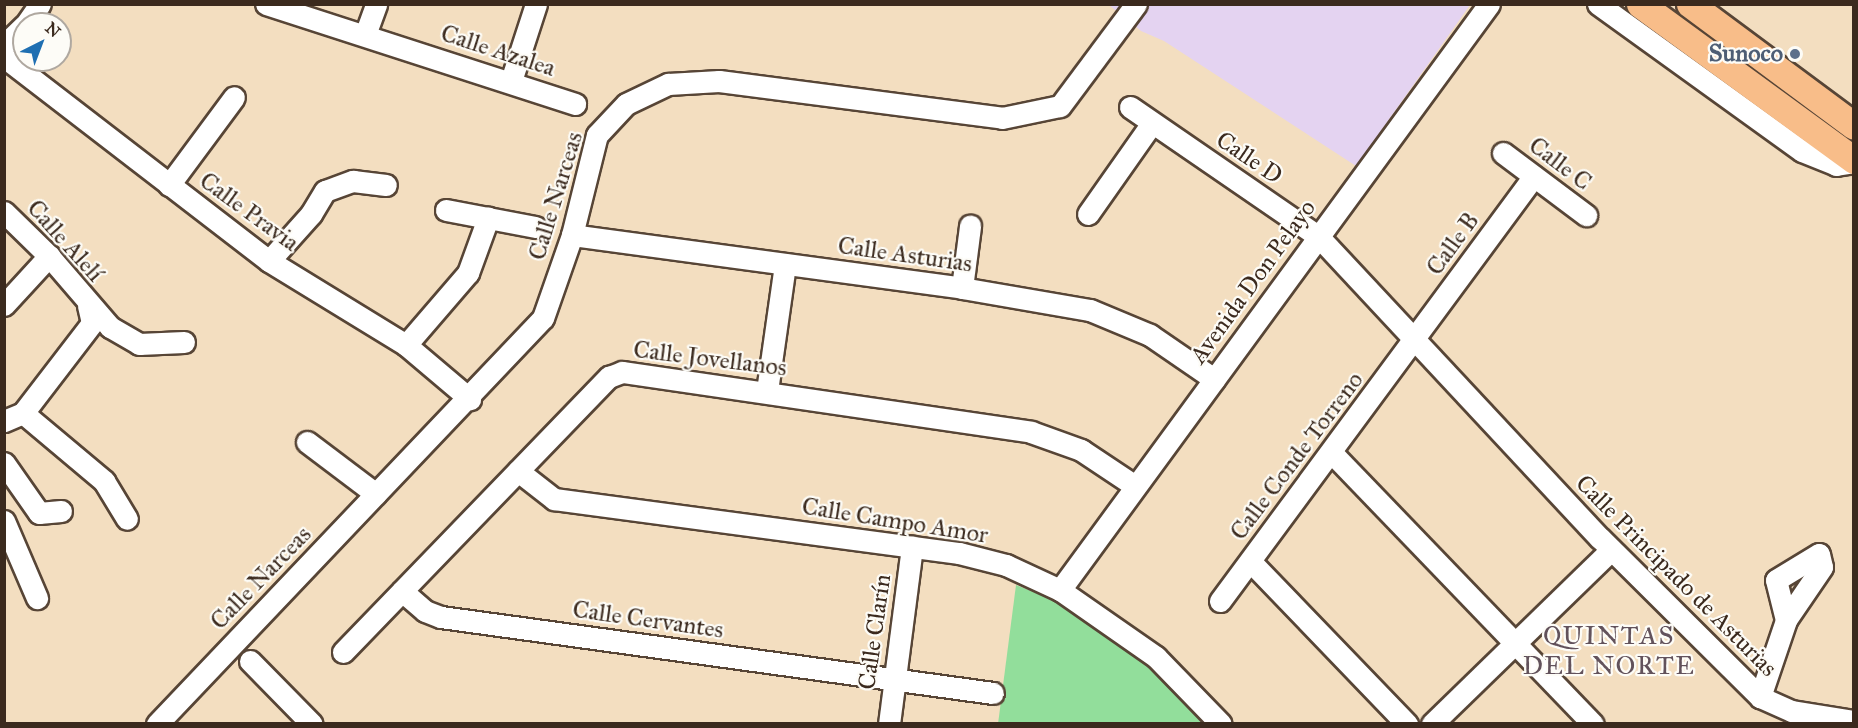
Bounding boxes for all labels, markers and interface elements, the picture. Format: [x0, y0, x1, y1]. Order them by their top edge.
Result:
north arrow [12, 12, 72, 72]
text: N [42, 18, 64, 41]
street label: Calle Azalea [437, 19, 559, 83]
place label: Sunoco [1709, 40, 1783, 68]
marker: Sunoco [1788, 47, 1802, 61]
street label: Calle D [1210, 126, 1288, 190]
street label: Calle Narceas [523, 128, 589, 264]
street label: Calle C [1523, 131, 1597, 197]
street label: Calle Pravia [194, 166, 304, 258]
street label: Calle Alelí [21, 194, 109, 288]
street label: Avenida Don Pelayo [1184, 194, 1322, 370]
street label: Calle B [1421, 207, 1485, 281]
street label: Calle Asturias [836, 231, 974, 279]
street label: Calle Jovellanos [632, 335, 788, 383]
street label: Calle Conde Torreno [1224, 366, 1370, 546]
street label: Calle Principado de Asturias [1569, 469, 1783, 683]
street label: Calle Campo Amor [800, 492, 990, 550]
street label: Calle Narceas [205, 520, 317, 636]
street label: Calle Clarín [853, 572, 897, 692]
street label: Calle Cervantes [571, 595, 725, 645]
district label: QUINTAS DEL NORTE [1523, 620, 1695, 682]

